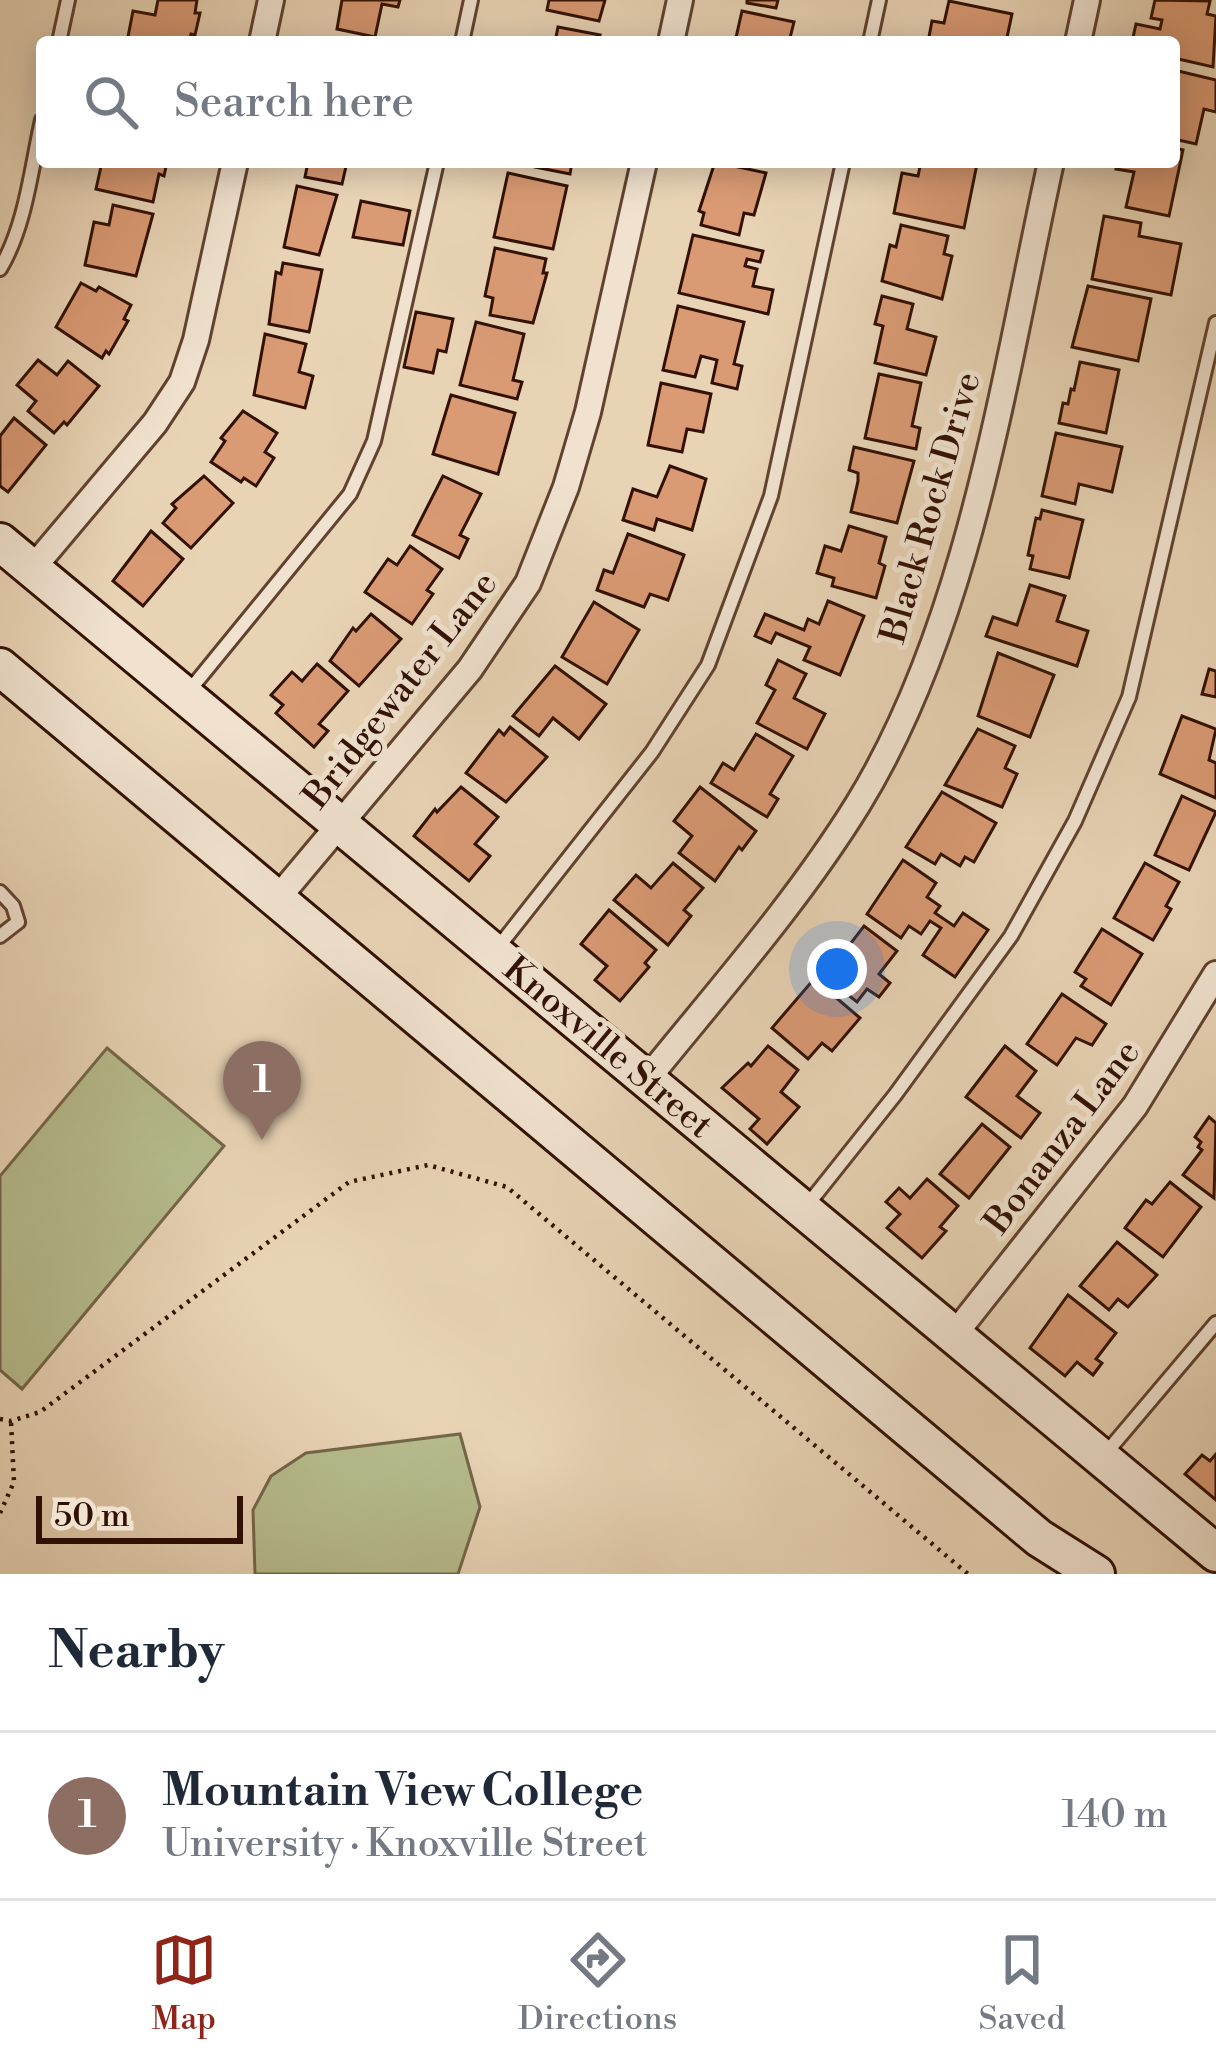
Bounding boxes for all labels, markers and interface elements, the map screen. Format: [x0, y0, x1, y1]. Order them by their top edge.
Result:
search box [36, 36, 1180, 168]
icon: search [78, 69, 144, 135]
text: Search here [174, 74, 414, 131]
street label: Black Rock Drive [871, 367, 992, 649]
street label: Bridgewater Lane [294, 563, 508, 819]
your location [807, 939, 867, 999]
street label: Knoxville Street [493, 947, 722, 1149]
street label: Bonanza Lane [975, 1032, 1151, 1244]
pin: 1 [223, 1041, 301, 1140]
scale bar [36, 1490, 243, 1543]
text: 50 m [54, 1496, 130, 1537]
text: Nearby [48, 1620, 224, 1684]
text: Mountain View College [162, 1763, 643, 1820]
text: 1 [78, 1791, 96, 1840]
text: 140 m [1061, 1791, 1168, 1840]
text: University · Knoxville Street [162, 1820, 648, 1869]
tab: Map [151, 1927, 217, 2040]
tab: Directions [518, 1927, 677, 2040]
tab: Saved [979, 1927, 1065, 2040]

